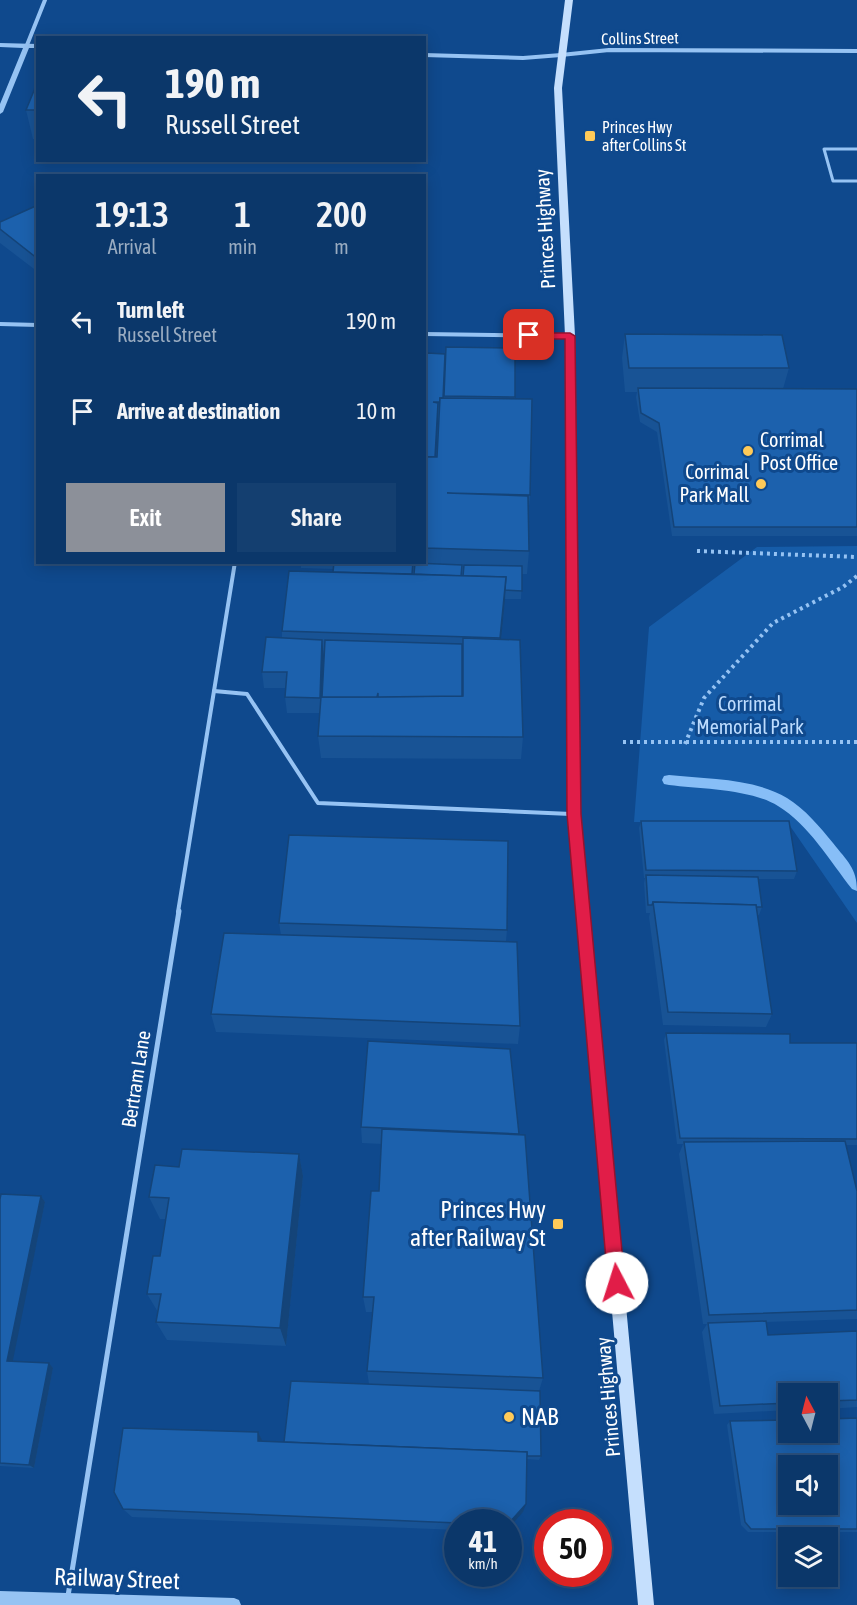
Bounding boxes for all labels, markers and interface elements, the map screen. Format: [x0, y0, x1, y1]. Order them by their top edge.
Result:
street label: Collins Street [601, 28, 679, 48]
text: 190 m [165, 59, 260, 107]
icon: left [66, 60, 144, 138]
text: Russell Street [165, 109, 300, 140]
place label: Princes Hwy after Collins St [602, 118, 687, 154]
marker: Princes Hwy after Collins St [583, 129, 597, 143]
street label: Princes Highway [530, 168, 559, 290]
text: 19:13 [95, 193, 169, 235]
text: 1 [234, 193, 251, 235]
text: 200 [316, 193, 367, 235]
text: Arrival [108, 235, 157, 258]
text: min [228, 235, 257, 258]
text: m [334, 235, 349, 258]
text: Turn left [117, 297, 184, 323]
icon: left [66, 305, 99, 338]
text: 190 m [346, 308, 396, 334]
pin [503, 309, 554, 360]
icon: arrive [512, 318, 545, 351]
text: Russell Street [117, 323, 217, 346]
icon: arrive [66, 395, 99, 428]
text: Arrive at destination [117, 398, 280, 424]
text: 10 m [356, 398, 396, 424]
place label: Corrimal Post Office [760, 428, 838, 474]
marker: Corrimal Post Office [741, 444, 755, 458]
place label: Corrimal Park Mall [680, 460, 750, 506]
marker: Corrimal Park Mall [754, 477, 768, 491]
button: Exit [66, 483, 225, 552]
button: Share [237, 483, 396, 552]
park label: Corrimal Memorial Park [696, 692, 804, 738]
street label: Bertram Lane [116, 1029, 155, 1129]
place label: Princes Hwy after Railway St [410, 1196, 546, 1251]
marker: Princes Hwy after Railway St [551, 1217, 565, 1231]
position arrow [585, 1251, 649, 1315]
street label: Princes Highway [591, 1336, 624, 1458]
north arrow [778, 1383, 838, 1443]
map controls [778, 1383, 838, 1587]
place label: NAB [521, 1403, 559, 1430]
marker: NAB [502, 1410, 516, 1424]
button: sound [778, 1455, 838, 1515]
speed limit sign: 50 [534, 1509, 612, 1587]
text: 41 [469, 1524, 497, 1558]
button: layers [778, 1527, 838, 1587]
text: km/h [468, 1555, 498, 1572]
street label: Railway Street [54, 1563, 180, 1594]

